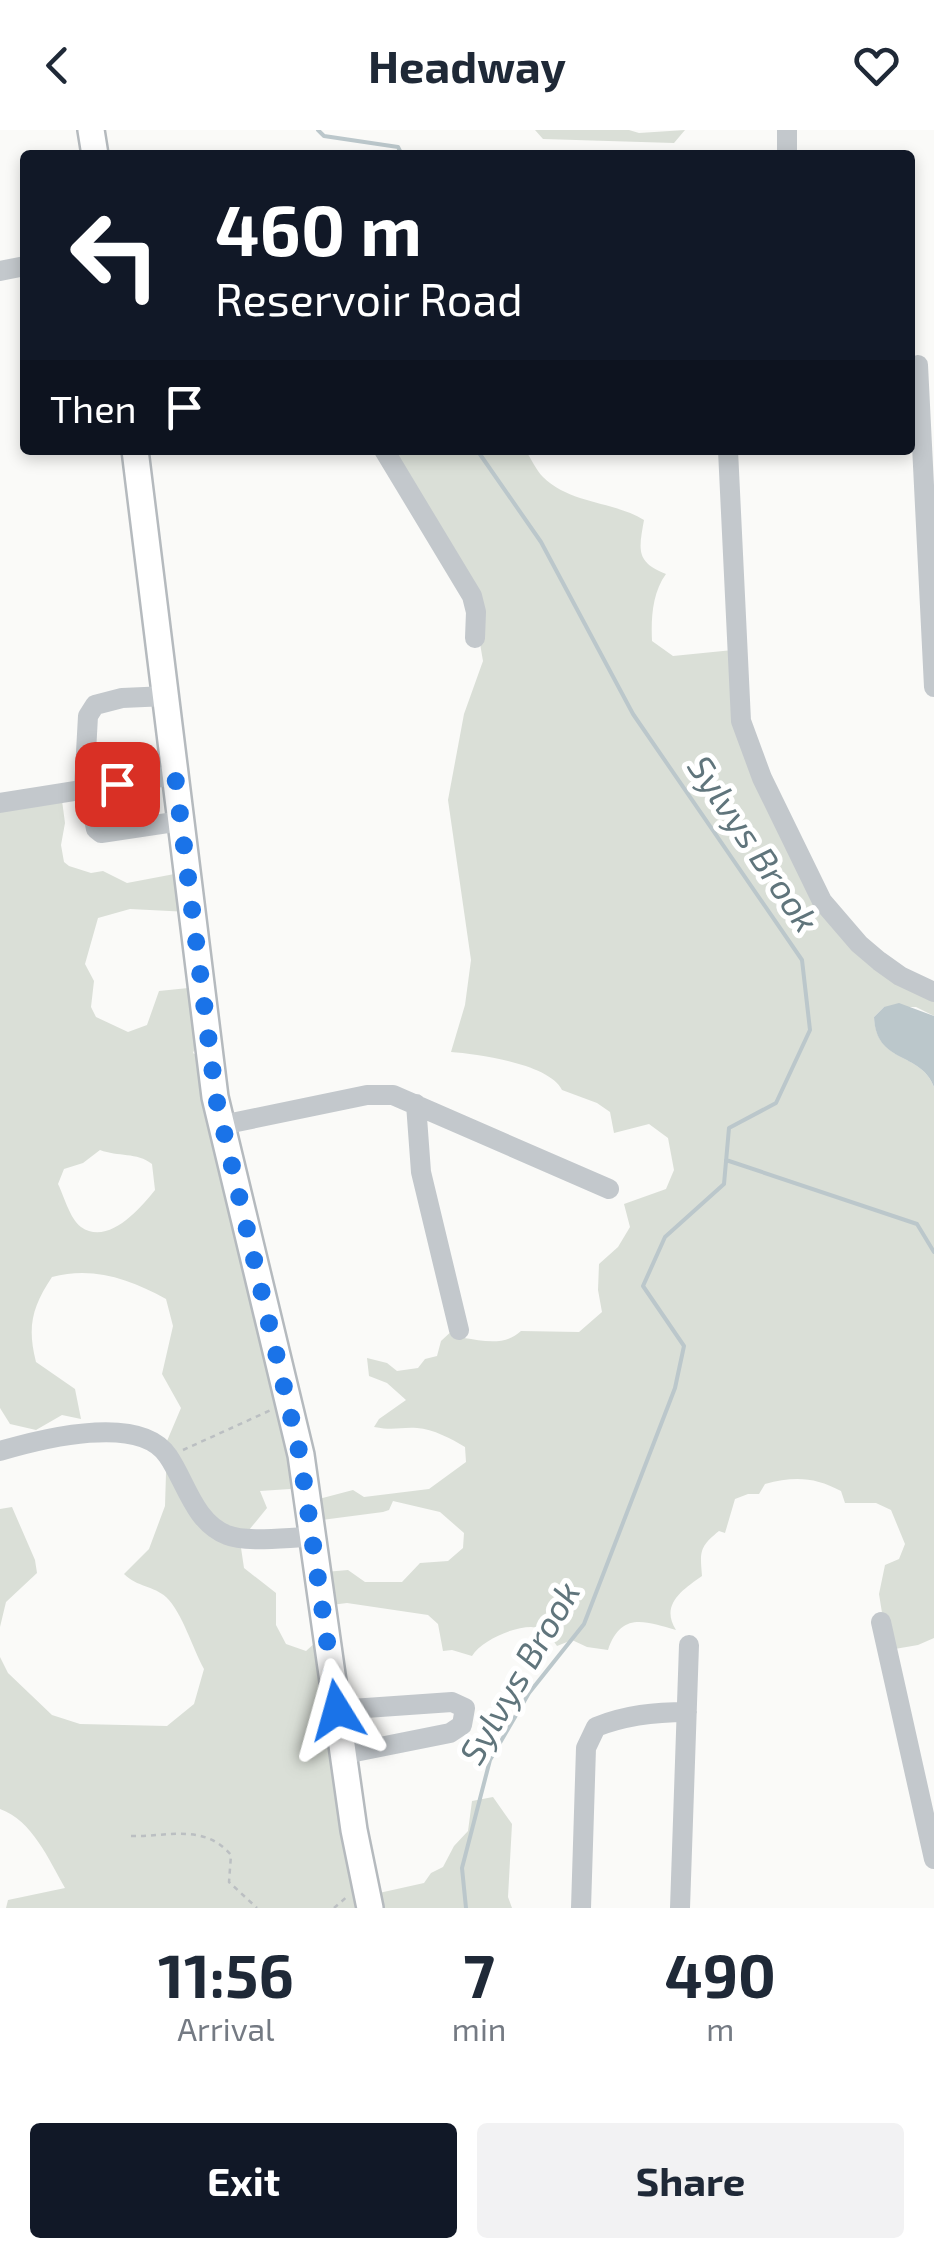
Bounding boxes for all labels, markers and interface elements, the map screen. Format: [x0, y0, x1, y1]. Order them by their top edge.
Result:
icon: back [30, 38, 85, 93]
text: Headway [368, 38, 566, 92]
icon: heart [849, 38, 904, 93]
text: 460 m [215, 186, 422, 270]
icon: left [50, 190, 180, 320]
text: Reservoir Road [215, 271, 523, 325]
icon: arrive [157, 380, 212, 435]
text: Then [50, 385, 137, 431]
pin [75, 742, 160, 827]
water label: Sylvys Brook [679, 747, 829, 940]
icon: arrive [90, 757, 145, 812]
water label: Sylvys Brook [449, 1573, 588, 1771]
position arrow [285, 1658, 389, 1762]
text: 11:56 [158, 1938, 294, 2010]
text: 7 [463, 1938, 495, 2010]
text: 490 [664, 1938, 776, 2010]
text: Arrival [177, 2009, 275, 2047]
text: min [452, 2009, 506, 2047]
text: m [706, 2009, 734, 2047]
button: Exit [30, 2123, 457, 2238]
button: Share [477, 2123, 904, 2238]

